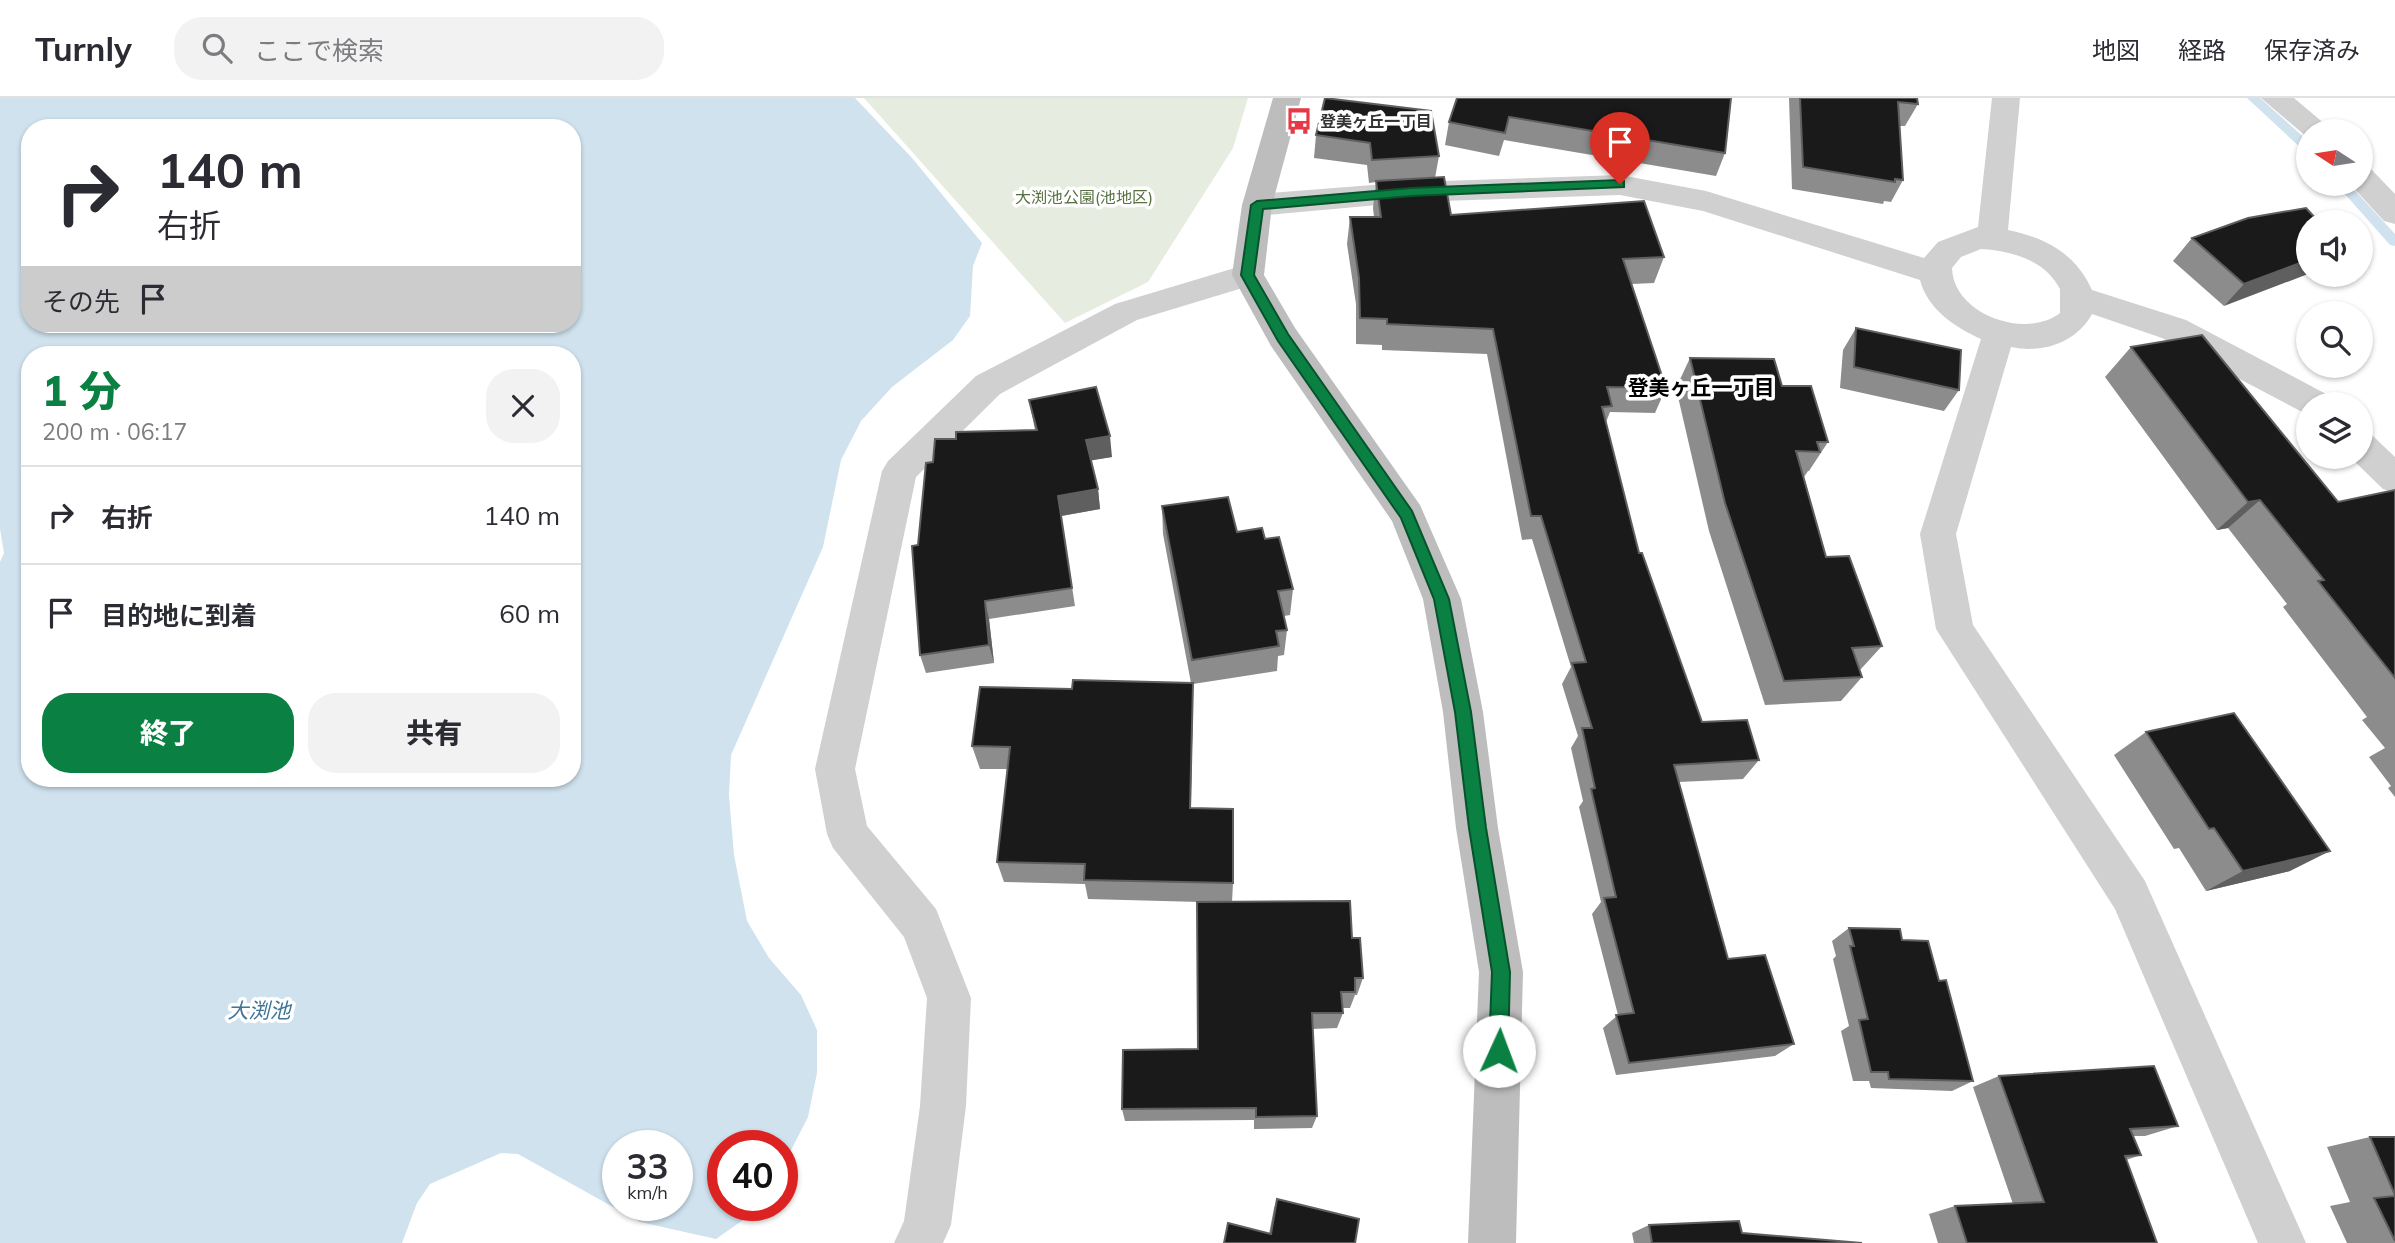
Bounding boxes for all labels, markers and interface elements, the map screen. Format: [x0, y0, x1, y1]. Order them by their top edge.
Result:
search box [174, 17, 664, 80]
text: Turnly [35, 28, 132, 69]
icon: search [198, 29, 236, 67]
text: ここで検索 [254, 34, 384, 67]
text: 地図 [2092, 35, 2140, 65]
text: 経路 [2178, 35, 2226, 65]
text: 保存済み [2264, 35, 2360, 65]
bus stop icon: 登美ヶ丘一丁目 [1284, 106, 1314, 136]
place label: 登美ヶ丘一丁目 [1320, 111, 1432, 131]
pin [1590, 112, 1650, 184]
north arrow [2296, 119, 2373, 196]
map controls [2296, 119, 2373, 469]
icon: arrive [1601, 123, 1639, 161]
text: 140 m [157, 139, 303, 200]
icon: right [42, 147, 133, 238]
park label: 大渕池公園(池地区) [1015, 187, 1153, 207]
text: 右折 [157, 205, 221, 245]
button: sound [2296, 210, 2373, 287]
icon: arrive [134, 280, 172, 318]
text: その先 [42, 285, 120, 318]
button: search [2296, 301, 2373, 378]
text: 1 分 [42, 364, 121, 417]
button: close [486, 369, 560, 443]
district label: 登美ヶ丘一丁目 [1628, 374, 1775, 400]
button: layers [2296, 392, 2373, 469]
text: 200 m · 06:17 [42, 417, 187, 446]
icon: right [42, 496, 80, 534]
text: 140 m [484, 499, 560, 532]
text: 右折 [101, 501, 153, 534]
icon: arrive [42, 594, 80, 632]
text: 60 m [499, 597, 560, 630]
text: 目的地に到着 [101, 599, 257, 632]
button: 終了 [42, 693, 294, 773]
button: 共有 [308, 693, 560, 773]
water label: 大渕池 [228, 997, 292, 1023]
position arrow [1462, 1014, 1536, 1088]
speed limit sign: 40 [707, 1130, 798, 1221]
text: 33 [626, 1144, 669, 1188]
text: km/h [627, 1181, 668, 1204]

